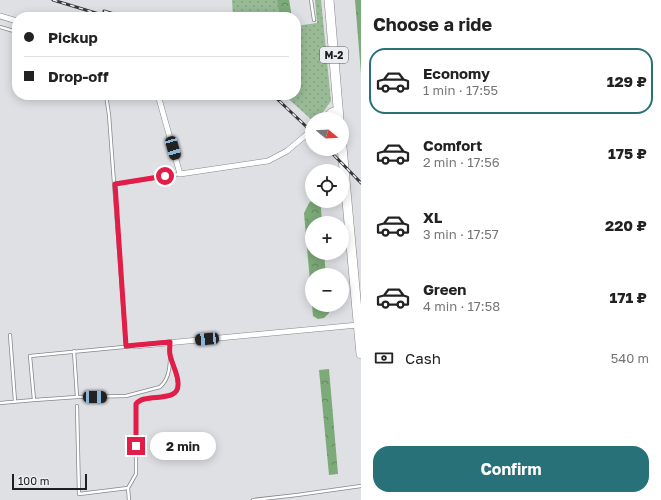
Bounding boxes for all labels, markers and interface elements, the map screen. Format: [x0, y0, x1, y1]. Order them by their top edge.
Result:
text: Choose a ride [373, 13, 492, 35]
text: Pickup [48, 28, 98, 46]
road number: М-2 [320, 47, 348, 63]
icon: car [375, 63, 411, 99]
text: Economy [423, 64, 490, 82]
text: Drop-off [48, 67, 108, 85]
text: 129 ₽ [607, 72, 647, 90]
text: 1 min · 17:55 [423, 82, 498, 98]
north arrow [305, 112, 349, 156]
map controls [305, 112, 349, 312]
car [164, 135, 182, 161]
icon: car [375, 135, 411, 171]
text: Comfort [423, 136, 482, 154]
text: 175 ₽ [608, 144, 647, 162]
text: 2 min · 17:56 [423, 154, 500, 170]
button: locate [305, 164, 349, 208]
route start [156, 167, 174, 185]
icon: car [375, 207, 411, 243]
text: XL [423, 208, 442, 226]
button: + [305, 216, 349, 260]
text: 220 ₽ [605, 216, 647, 234]
text: 3 min · 17:57 [423, 226, 499, 242]
button: − [305, 268, 349, 312]
icon: car [375, 279, 411, 315]
text: Green [423, 280, 466, 298]
text: 171 ₽ [609, 288, 647, 306]
text: 4 min · 17:58 [423, 298, 500, 314]
car [195, 332, 219, 346]
icon: cash [373, 347, 395, 369]
text: Cash [405, 349, 441, 367]
text: 540 m [611, 350, 649, 366]
car [83, 391, 107, 403]
callout: 2 min [150, 432, 216, 460]
route end [127, 437, 145, 455]
text: 2 min [166, 438, 200, 454]
button: Confirm [373, 446, 649, 492]
scale bar [12, 472, 87, 491]
text: 100 m [18, 474, 49, 487]

